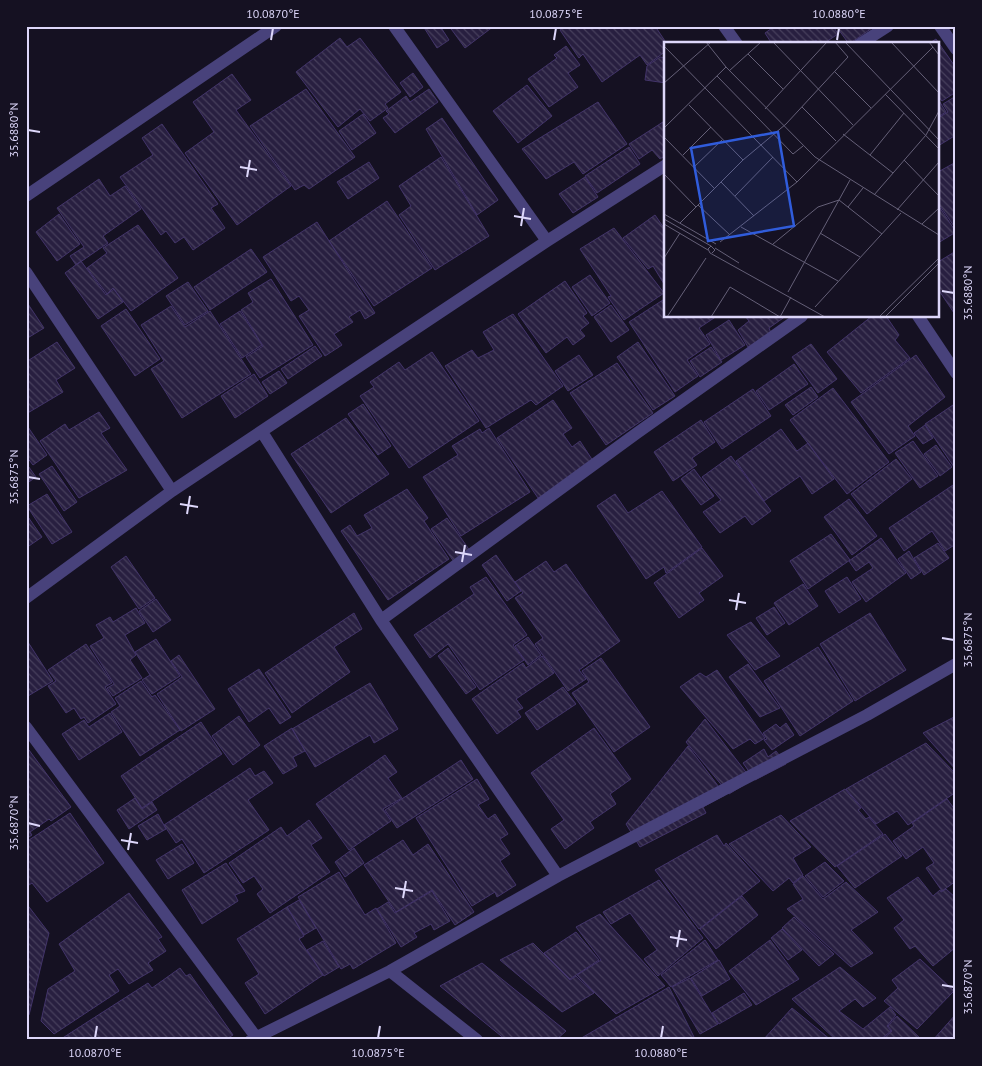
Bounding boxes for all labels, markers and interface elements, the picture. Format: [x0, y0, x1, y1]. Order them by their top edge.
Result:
text: 10.0870°E [246, 6, 300, 21]
text: 10.0875°E [529, 6, 583, 21]
text: 10.0880°E [812, 6, 866, 21]
inset map [664, 42, 940, 318]
text: 35.6880°N [6, 103, 21, 157]
text: 35.6880°N [960, 266, 975, 320]
text: 35.6875°N [6, 450, 21, 504]
text: 35.6875°N [960, 613, 975, 667]
text: 35.6870°N [6, 796, 21, 850]
text: 35.6870°N [960, 960, 975, 1014]
text: 10.0870°E [68, 1045, 122, 1060]
text: 10.0875°E [351, 1045, 405, 1060]
text: 10.0880°E [634, 1045, 688, 1060]

